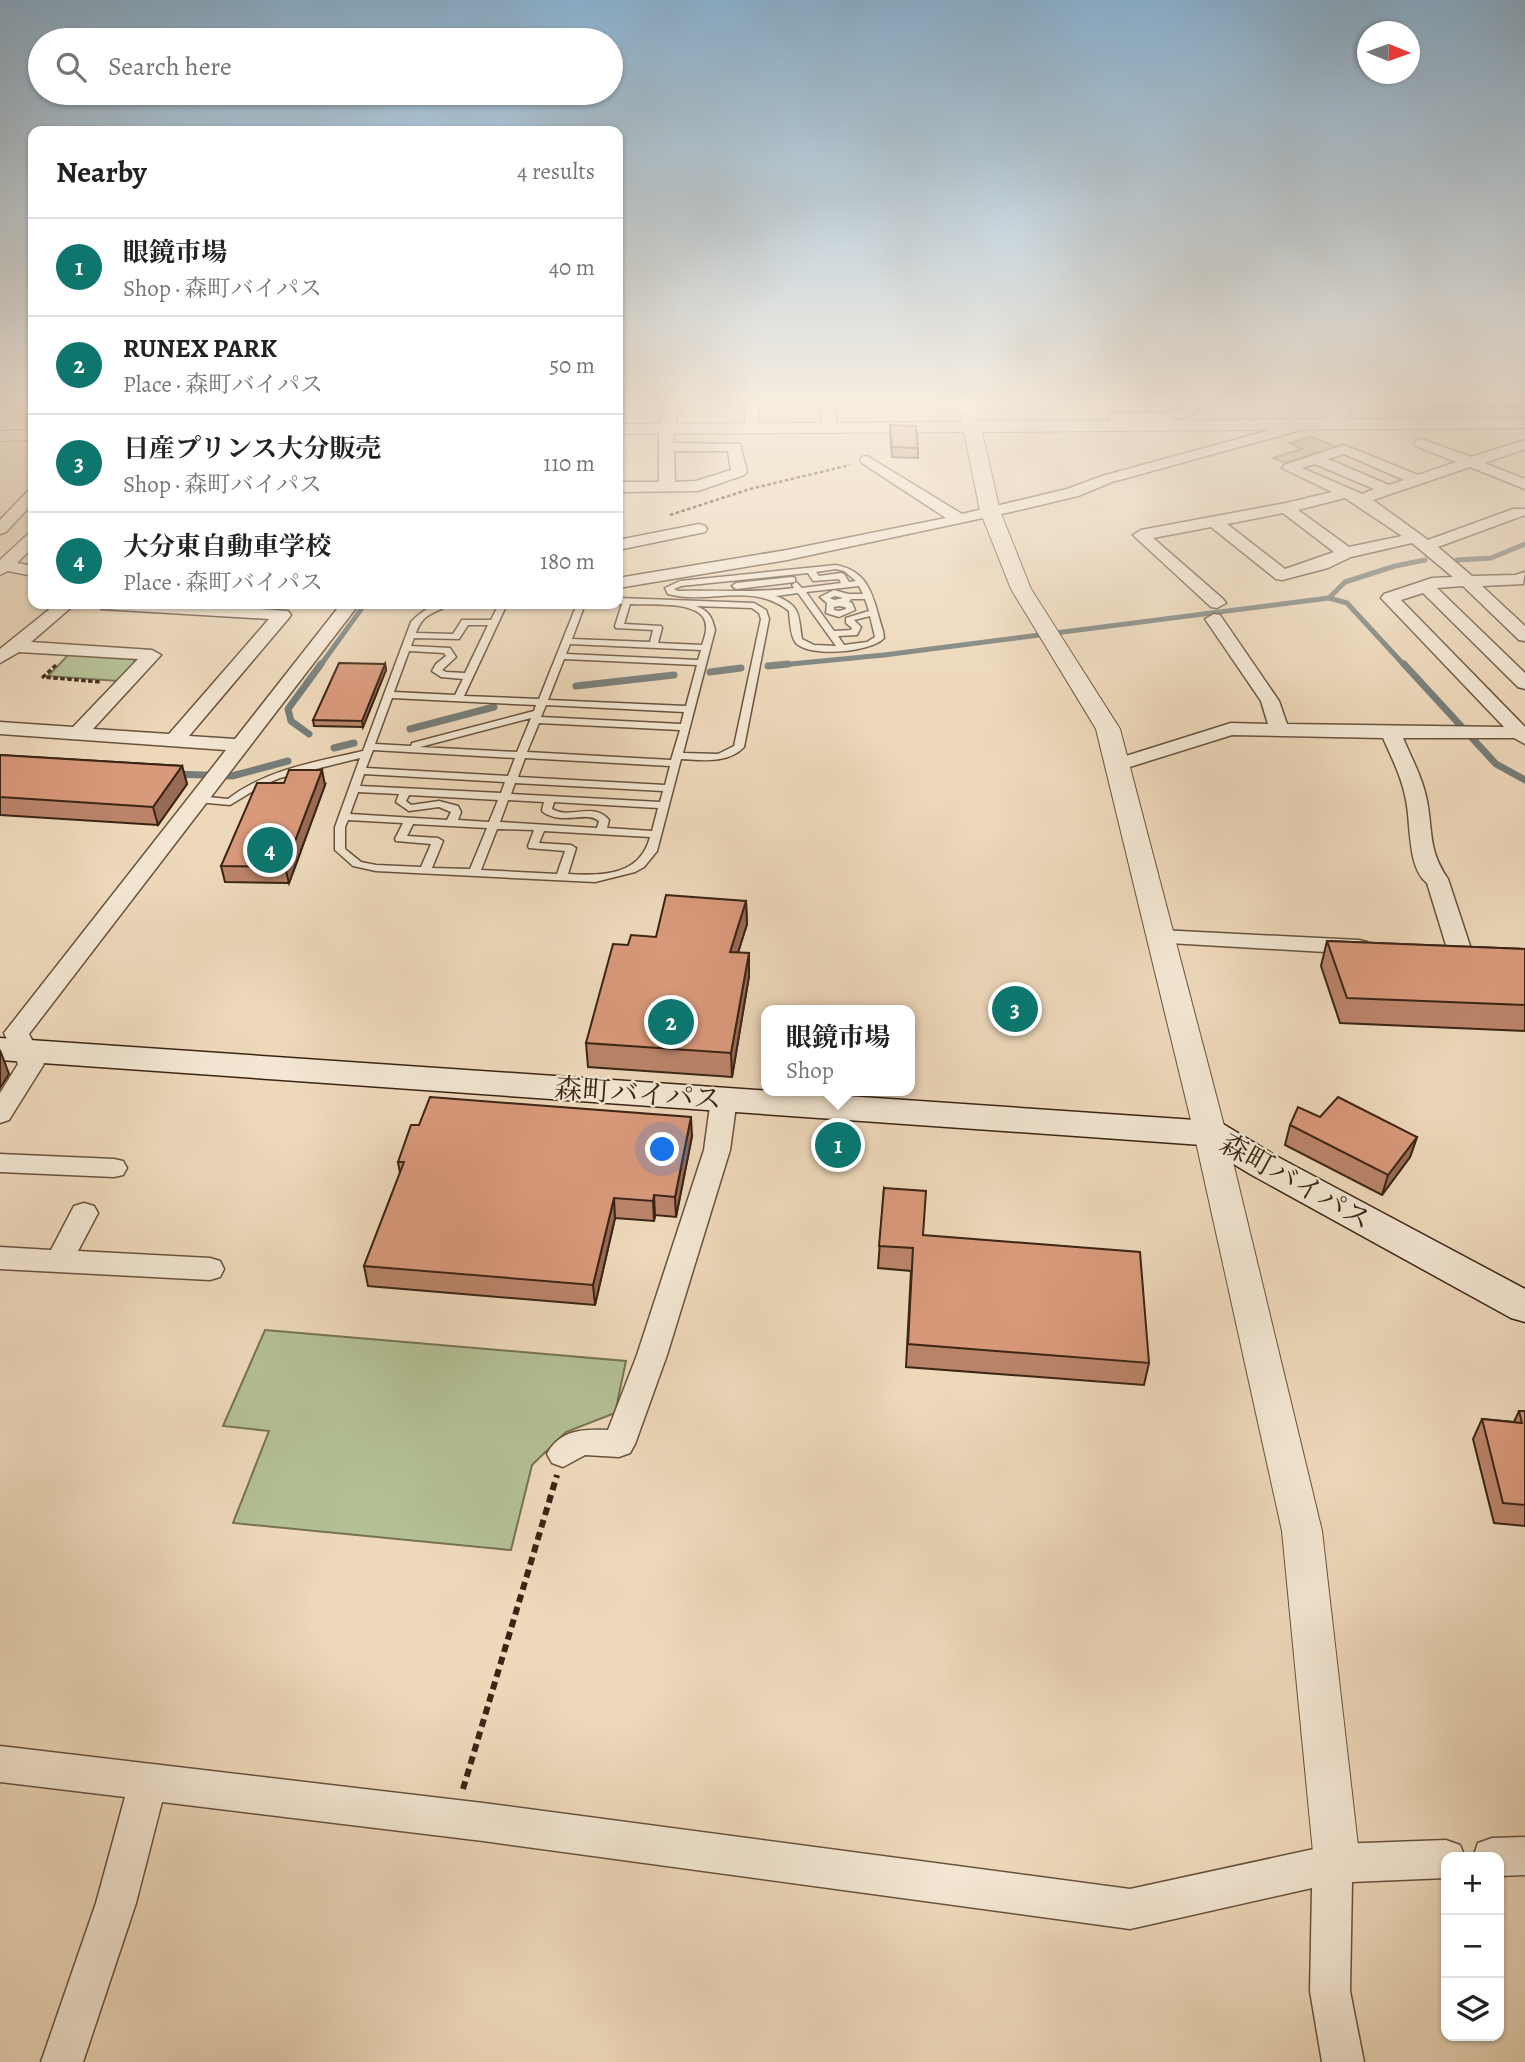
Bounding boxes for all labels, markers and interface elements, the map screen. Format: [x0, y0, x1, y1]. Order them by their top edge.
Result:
north arrow [1357, 21, 1420, 84]
search box [28, 28, 623, 105]
icon: search [52, 48, 90, 86]
text: Search here [108, 49, 232, 84]
text: Nearby [56, 152, 147, 192]
text: 4 results [517, 156, 595, 187]
text: 眼鏡市場 [123, 235, 227, 270]
text: 1 [75, 252, 83, 283]
text: 40 m [549, 252, 595, 283]
text: Shop · 森町バイパス [123, 273, 322, 304]
text: RUNEX PARK [123, 331, 277, 366]
text: 2 [73, 350, 85, 381]
text: 50 m [549, 350, 595, 381]
text: Place · 森町バイパス [123, 369, 323, 400]
text: 日産プリンス大分販売 [123, 431, 381, 466]
text: 3 [74, 448, 84, 479]
text: 110 m [543, 448, 595, 479]
text: Shop · 森町バイパス [123, 469, 322, 500]
text: 大分東自動車学校 [123, 529, 331, 564]
text: 4 [74, 546, 84, 577]
text: 180 m [540, 546, 595, 577]
text: Place · 森町バイパス [123, 567, 323, 598]
pin: 4 [247, 824, 293, 876]
pin: 3 [992, 983, 1038, 1035]
pin: 2 [648, 996, 694, 1048]
popup [761, 1005, 915, 1096]
text: 眼鏡市場 [786, 1020, 890, 1055]
text: Shop [786, 1055, 834, 1086]
street label: 森町バイパス [553, 1069, 723, 1119]
pin: 1 [815, 1119, 861, 1171]
street label: 森町バイパス [1213, 1125, 1378, 1239]
your location [645, 1132, 679, 1166]
map controls [1441, 1852, 1504, 2041]
button: + [1441, 1852, 1504, 1915]
button: − [1441, 1915, 1504, 1978]
button: layers [1441, 1978, 1504, 2041]

